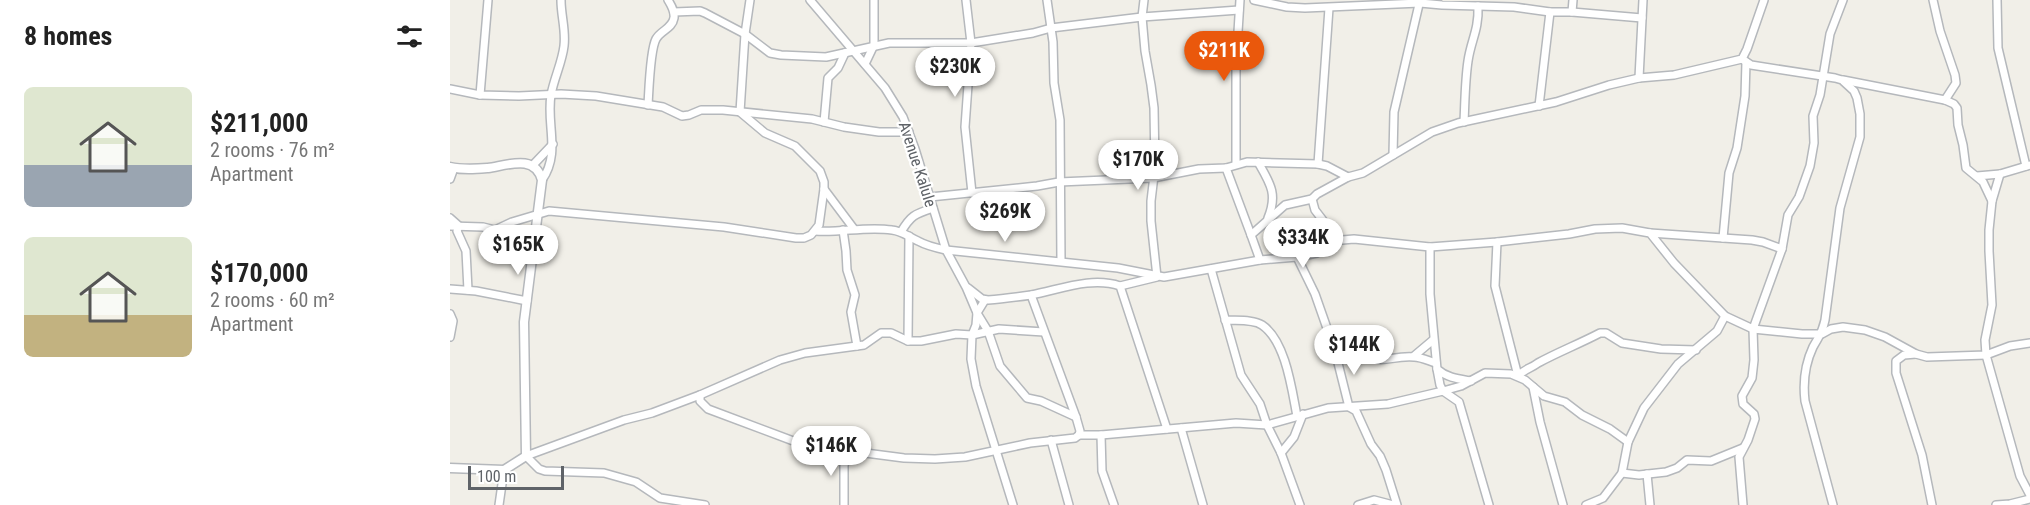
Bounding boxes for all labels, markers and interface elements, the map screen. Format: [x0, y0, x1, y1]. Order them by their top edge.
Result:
icon: filters [393, 20, 426, 53]
text: 8 homes [24, 21, 112, 51]
pin: $211K [1182, 31, 1266, 82]
text: $211K [1198, 38, 1250, 62]
pin: $230K [913, 47, 997, 98]
text: $230K [929, 54, 981, 78]
text: $211,000 [210, 108, 308, 138]
icon: home [72, 111, 144, 183]
street label: Avenue Kalule [895, 119, 940, 209]
text: 2 rooms · 76 m² [210, 138, 335, 162]
pin: $170K [1096, 140, 1180, 191]
text: $170K [1112, 147, 1164, 171]
text: Apartment [210, 162, 294, 186]
pin: $269K [963, 192, 1047, 243]
text: $269K [979, 199, 1031, 223]
pin: $334K [1261, 218, 1345, 269]
pin: $165K [476, 225, 560, 276]
text: $334K [1277, 225, 1329, 249]
text: $165K [492, 232, 544, 256]
text: $170,000 [210, 258, 308, 288]
icon: home [72, 261, 144, 333]
text: 2 rooms · 60 m² [210, 288, 335, 312]
text: Apartment [210, 312, 294, 336]
pin: $144K [1312, 325, 1396, 376]
text: $144K [1328, 332, 1380, 356]
pin: $146K [789, 426, 873, 477]
text: $146K [805, 433, 857, 457]
scale bar [468, 463, 564, 490]
text: 100 m [477, 467, 516, 486]

